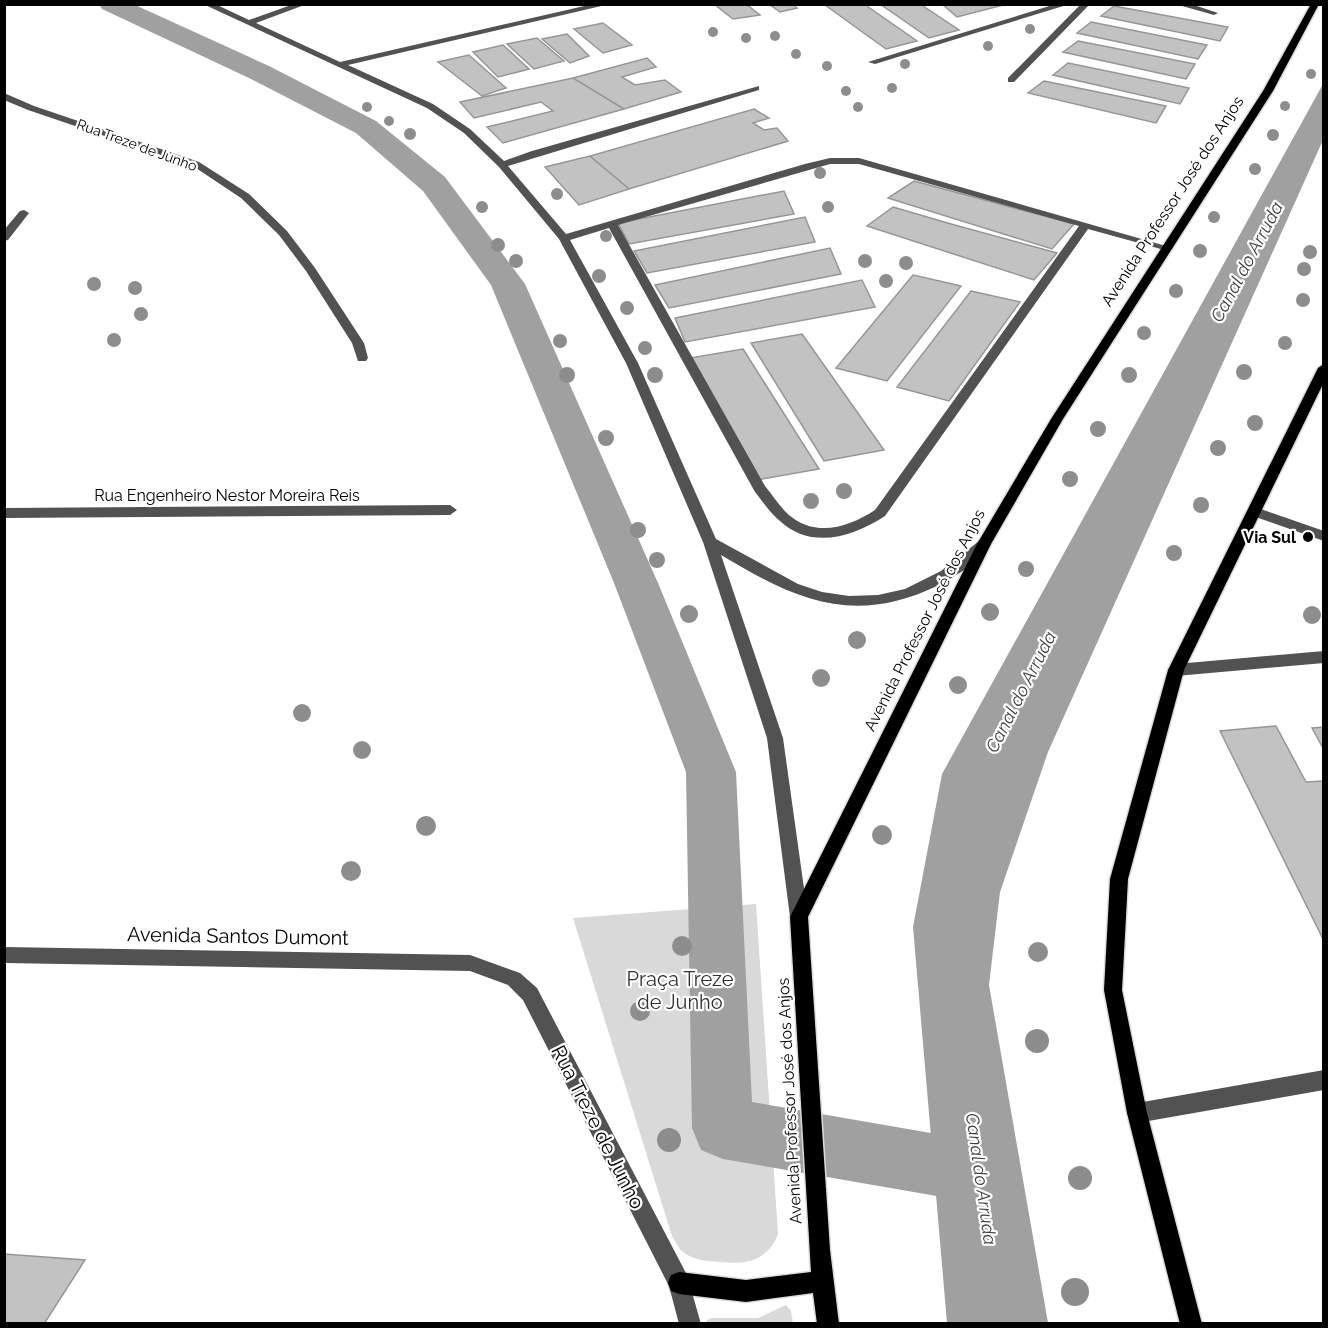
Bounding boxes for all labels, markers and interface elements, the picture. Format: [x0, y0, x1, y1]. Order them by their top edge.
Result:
street label: Avenida Professor José dos Anjos [1097, 92, 1248, 310]
street label: Rua Treze de Junho [75, 116, 199, 174]
water label: Canal do Arruda [1206, 198, 1287, 325]
street label: Rua Engenheiro Nestor Moreira Reis [94, 486, 360, 505]
street label: Avenida Professor José dos Anjos [860, 506, 989, 734]
place label: Via Sul [1243, 528, 1297, 547]
marker: Via Sul [1301, 530, 1315, 544]
water label: Canal do Arruda [981, 628, 1060, 756]
street label: Avenida Santos Dumont [127, 922, 349, 950]
park label: Praça Treze de Junho [627, 967, 734, 1014]
street label: Avenida Professor José dos Anjos [774, 977, 805, 1225]
street label: Rua Treze de Junho [546, 1041, 650, 1213]
water label: Canal do Arruda [962, 1112, 1001, 1247]

